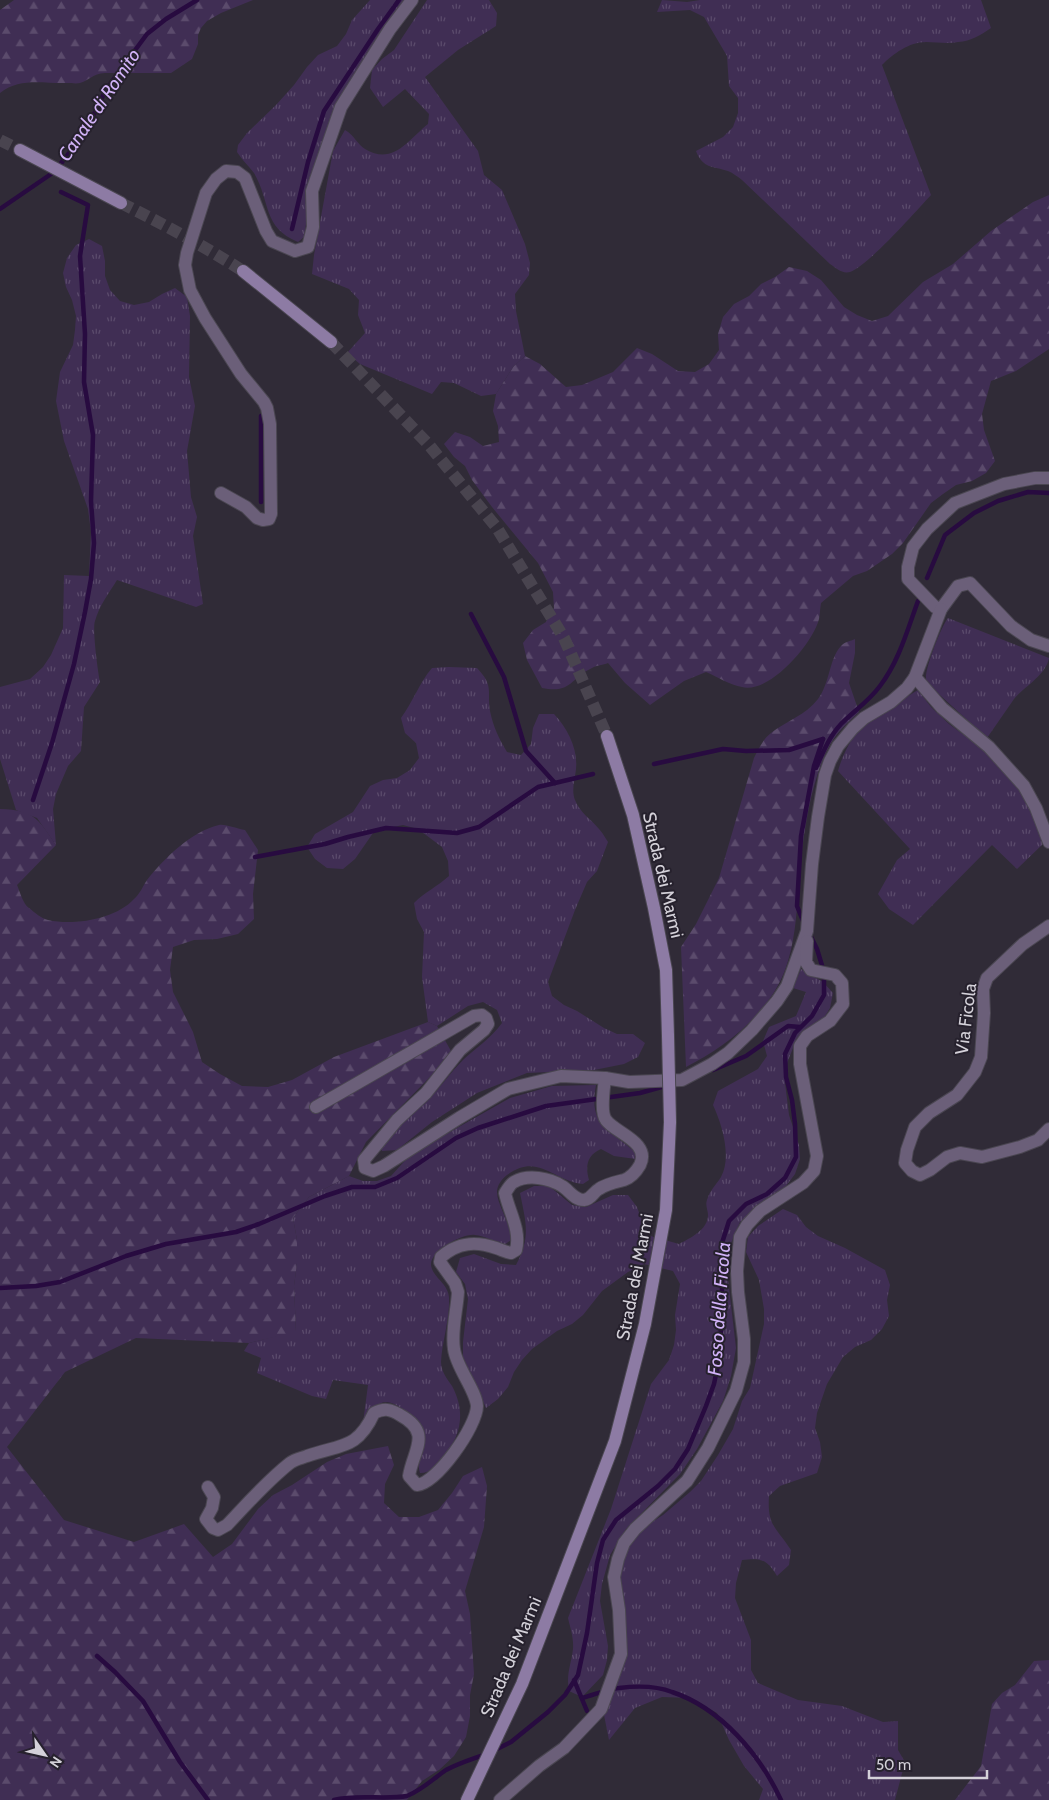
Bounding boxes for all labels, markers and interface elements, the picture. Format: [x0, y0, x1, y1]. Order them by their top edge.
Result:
water label: Canale di Romito [53, 44, 145, 166]
street label: Strada dei Marmi [638, 810, 688, 940]
street label: Via Ficola [951, 981, 981, 1056]
street label: Strada dei Marmi [612, 1212, 658, 1342]
water label: Fosso della Ficola [703, 1241, 735, 1377]
street label: Strada dei Marmi [476, 1593, 546, 1721]
north arrow [20, 1730, 70, 1780]
scale bar [869, 1748, 986, 1780]
text: N [46, 1753, 66, 1771]
text: 50 m [876, 1756, 911, 1774]

